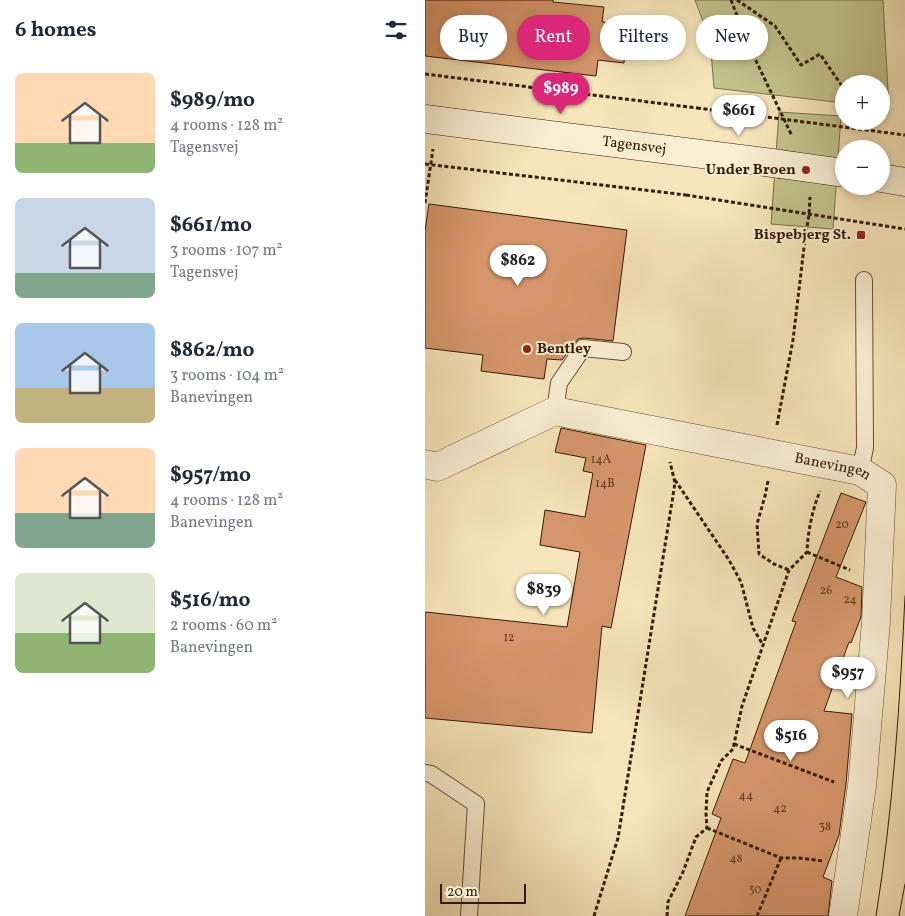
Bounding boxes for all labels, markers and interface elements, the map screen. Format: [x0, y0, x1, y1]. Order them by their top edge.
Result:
chip: Buy [440, 15, 507, 60]
chip: Rent [517, 15, 590, 60]
chip: Filters [600, 15, 686, 60]
chip: New [696, 15, 768, 60]
text: 6 homes [15, 16, 96, 45]
icon: filters [382, 16, 410, 44]
pin: $989 [531, 72, 591, 115]
map controls [835, 75, 890, 195]
button: + [835, 75, 890, 130]
text: $989 [543, 78, 579, 100]
text: $989/mo [170, 86, 255, 115]
icon: home [55, 93, 115, 153]
pin: $661 [709, 94, 769, 137]
text: $661 [723, 100, 755, 122]
text: 4 rooms · 128 m² [170, 115, 283, 137]
street label: Tagensvej [601, 131, 668, 160]
text: Tagensvej [170, 137, 239, 159]
button: − [835, 140, 890, 195]
place label: Under Broen [706, 160, 796, 181]
marker: Under Broen [800, 164, 812, 176]
text: $661/mo [170, 211, 252, 240]
icon: home [55, 218, 115, 278]
place label: Bispebjerg St. [754, 225, 851, 246]
marker: Bispebjerg St. [855, 229, 867, 241]
text: 3 rooms · 107 m² [170, 240, 283, 262]
pin: $862 [488, 244, 548, 287]
text: $862 [501, 250, 535, 272]
text: Tagensvej [170, 262, 239, 284]
text: $862/mo [170, 336, 254, 365]
place label: Bentley [537, 339, 592, 360]
icon: home [55, 343, 115, 403]
marker: Bentley [521, 343, 533, 355]
text: 3 rooms · 104 m² [170, 365, 284, 387]
text: Banevingen [170, 387, 253, 409]
street label: Banevingen [792, 448, 875, 486]
house number: 14A [591, 452, 612, 468]
text: $957/mo [170, 461, 251, 490]
icon: home [55, 468, 115, 528]
house number: 14B [595, 476, 615, 492]
text: 4 rooms · 128 m² [170, 490, 283, 512]
text: Banevingen [170, 512, 253, 534]
house number: 20 [835, 517, 849, 533]
pin: $839 [514, 574, 574, 616]
text: $839 [527, 579, 561, 601]
house number: 26 [820, 583, 832, 599]
text: $516/mo [170, 586, 251, 615]
house number: 24 [843, 592, 857, 608]
icon: home [55, 593, 115, 653]
text: 2 rooms · 60 m² [170, 615, 277, 637]
house number: 12 [503, 630, 515, 646]
text: Banevingen [170, 637, 253, 659]
pin: $957 [818, 656, 878, 699]
text: $957 [831, 662, 865, 684]
pin: $516 [761, 720, 821, 762]
text: $516 [775, 725, 807, 747]
house number: 44 [739, 788, 753, 804]
house number: 42 [773, 801, 787, 817]
house number: 38 [819, 819, 831, 835]
house number: 48 [729, 851, 743, 867]
scale bar [440, 881, 526, 904]
house number: 50 [749, 882, 761, 898]
text: 20 m [447, 883, 478, 902]

